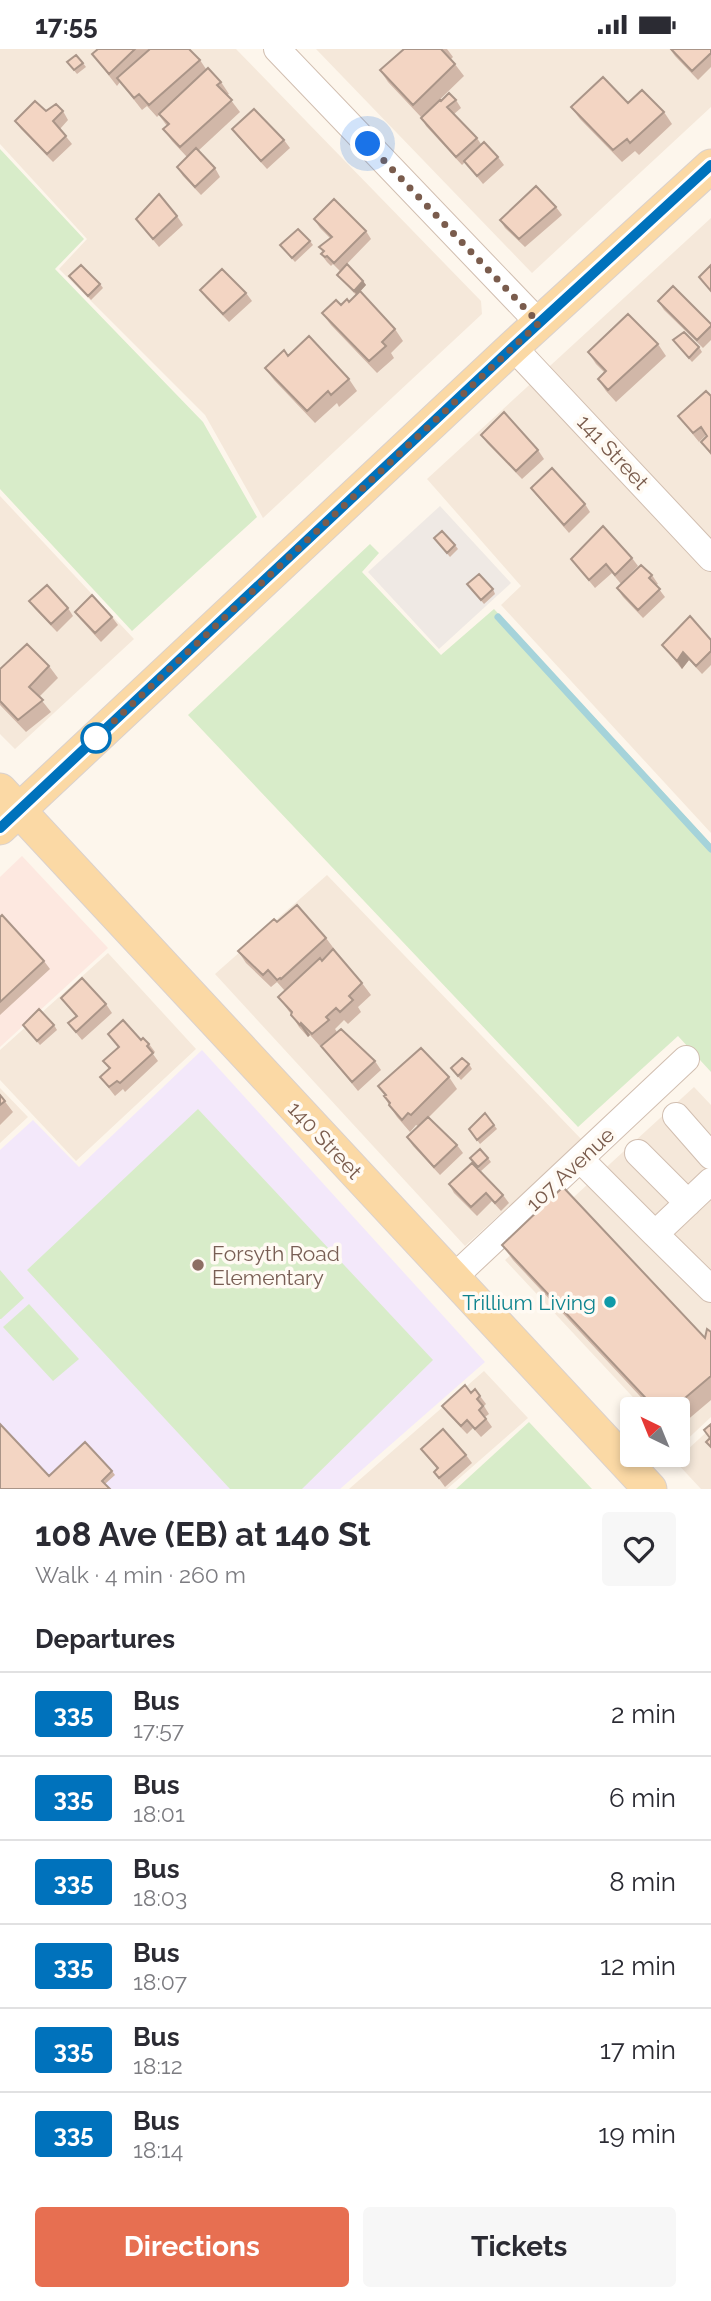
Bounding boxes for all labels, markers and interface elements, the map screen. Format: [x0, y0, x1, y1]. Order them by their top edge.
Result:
text: 17:55 [35, 10, 98, 40]
your location [350, 126, 385, 161]
street label: 141 Street [572, 409, 654, 495]
unlabelled marker [81, 723, 111, 753]
street label: 140 Street [283, 1096, 367, 1184]
street label: 107 Avenue [521, 1122, 619, 1216]
place label: Forsyth Road Elementary [212, 1241, 340, 1290]
marker: Forsyth Road Elementary [190, 1257, 206, 1273]
place label: Trillium Living [462, 1290, 596, 1315]
marker: Trillium Living [602, 1294, 618, 1310]
north arrow [620, 1397, 690, 1467]
map controls [620, 1397, 690, 1467]
button: heart [602, 1512, 676, 1586]
text: 108 Ave (EB) at 140 St [35, 1515, 371, 1554]
text: Walk · 4 min · 260 m [35, 1561, 246, 1588]
text: Departures [35, 1624, 175, 1654]
text: Bus [133, 1686, 180, 1716]
text: 335 [53, 1699, 94, 1728]
text: 2 min [611, 1699, 676, 1729]
text: 17:57 [133, 1716, 184, 1743]
text: Bus [133, 1770, 180, 1800]
text: 335 [53, 1783, 94, 1812]
text: 6 min [609, 1783, 676, 1813]
text: 18:01 [133, 1800, 185, 1827]
text: Bus [133, 1854, 180, 1884]
text: 335 [53, 1867, 94, 1896]
text: 8 min [609, 1867, 676, 1897]
text: 18:03 [133, 1884, 187, 1911]
text: Bus [133, 1938, 180, 1968]
text: 335 [53, 1951, 94, 1980]
text: 12 min [600, 1951, 676, 1981]
text: 18:07 [133, 1968, 187, 1995]
text: Bus [133, 2022, 180, 2052]
text: 335 [53, 2035, 94, 2064]
text: 17 min [600, 2035, 676, 2065]
text: 18:12 [133, 2052, 183, 2079]
text: Bus [133, 2106, 180, 2136]
text: 335 [53, 2119, 94, 2148]
text: 19 min [598, 2119, 676, 2149]
text: 18:14 [133, 2136, 183, 2163]
button: Directions [35, 2207, 349, 2287]
button: Tickets [363, 2207, 676, 2287]

